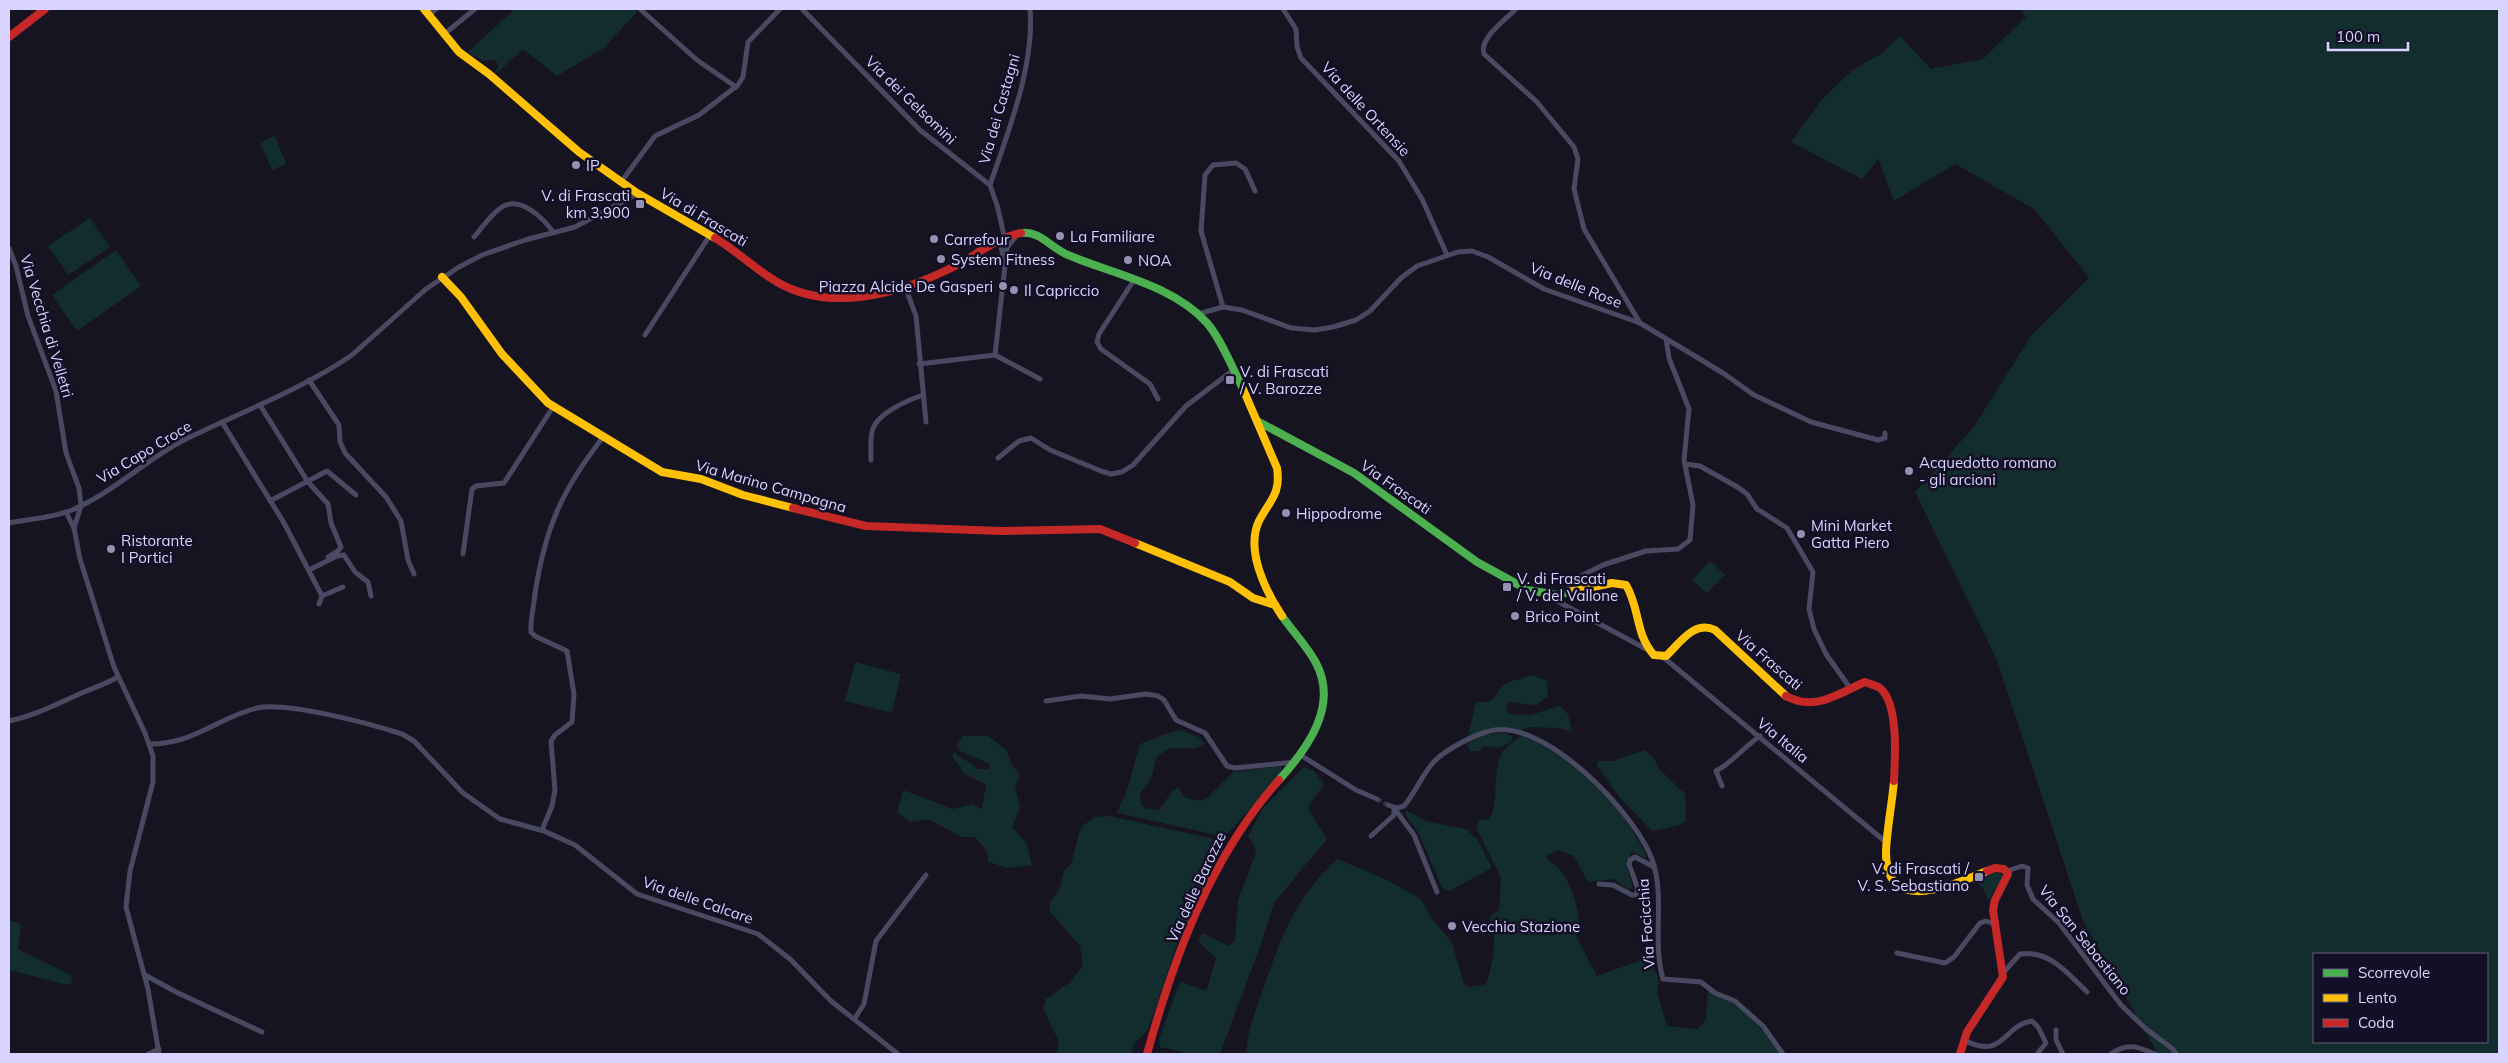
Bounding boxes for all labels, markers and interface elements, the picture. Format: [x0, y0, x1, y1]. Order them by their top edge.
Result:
scale bar [2328, 20, 2408, 52]
text: 100 m [2336, 27, 2380, 46]
street label: Via dei Gelsomini [861, 52, 961, 148]
street label: Via dei Castagni [974, 52, 1024, 166]
street label: Via delle Ortensie [1317, 58, 1415, 160]
place label: IP [586, 156, 600, 175]
marker: IP [570, 159, 582, 171]
street label: Via di Frascati [657, 183, 751, 251]
place label: V. di Frascati km 3,900 [541, 186, 630, 222]
marker: V. di Frascati km 3,900 [634, 198, 646, 210]
place label: La Familiare [1070, 227, 1155, 246]
place label: Carrefour [944, 230, 1010, 249]
marker: La Familiare [1054, 230, 1066, 242]
marker: Carrefour [928, 233, 940, 245]
place label: System Fitness [951, 250, 1055, 269]
place label: NOA [1138, 251, 1172, 270]
street label: Via Vecchia di Velletri [16, 252, 78, 400]
marker: System Fitness [935, 253, 947, 265]
marker: NOA [1122, 254, 1134, 266]
street label: Via delle Rose [1527, 258, 1625, 312]
place label: Piazza Alcide De Gasperi [819, 277, 993, 296]
marker: Piazza Alcide De Gasperi [997, 280, 1009, 292]
place label: Il Capriccio [1024, 281, 1099, 300]
marker: Il Capriccio [1008, 284, 1020, 296]
place label: V. di Frascati / V. Barozze [1239, 362, 1329, 398]
marker: V. di Frascati / V. Barozze [1224, 374, 1236, 386]
street label: Via Capo Croce [93, 416, 195, 488]
place label: Acquedotto romano - gli arcioni [1919, 453, 2057, 489]
street label: Via Marino Campagna [693, 455, 849, 517]
street label: Via Frascati [1357, 456, 1435, 518]
marker: Acquedotto romano - gli arcioni [1903, 465, 1915, 477]
place label: Hippodrome [1296, 504, 1382, 523]
marker: Hippodrome [1280, 507, 1292, 519]
place label: Mini Market Gatta Piero [1811, 516, 1892, 552]
marker: Mini Market Gatta Piero [1795, 528, 1807, 540]
place label: Ristorante I Portici [121, 531, 193, 567]
marker: Ristorante I Portici [105, 543, 117, 555]
place label: V. di Frascati / V. del Vallone [1516, 569, 1618, 605]
marker: V. di Frascati / V. del Vallone [1501, 581, 1513, 593]
place label: Brico Point [1525, 607, 1600, 626]
marker: Brico Point [1509, 610, 1521, 622]
street label: Via Frascati [1732, 626, 1806, 694]
street label: Via Italia [1753, 713, 1813, 767]
street label: Via delle Barozze [1162, 829, 1230, 945]
place label: V. di Frascati / V. S. Sebastiano [1857, 859, 1970, 895]
marker: V. di Frascati / V. S. Sebastiano [1973, 871, 1985, 883]
street label: Via delle Calcare [640, 872, 756, 928]
street label: Via Focicchia [1633, 878, 1659, 970]
street label: Via San Sebastiano [2035, 881, 2135, 999]
place label: Vecchia Stazione [1462, 917, 1580, 936]
marker: Vecchia Stazione [1446, 920, 1458, 932]
legend [2313, 953, 2488, 1043]
text: Scorrevole [2358, 963, 2430, 982]
text: Lento [2358, 988, 2397, 1007]
text: Coda [2358, 1013, 2394, 1032]

